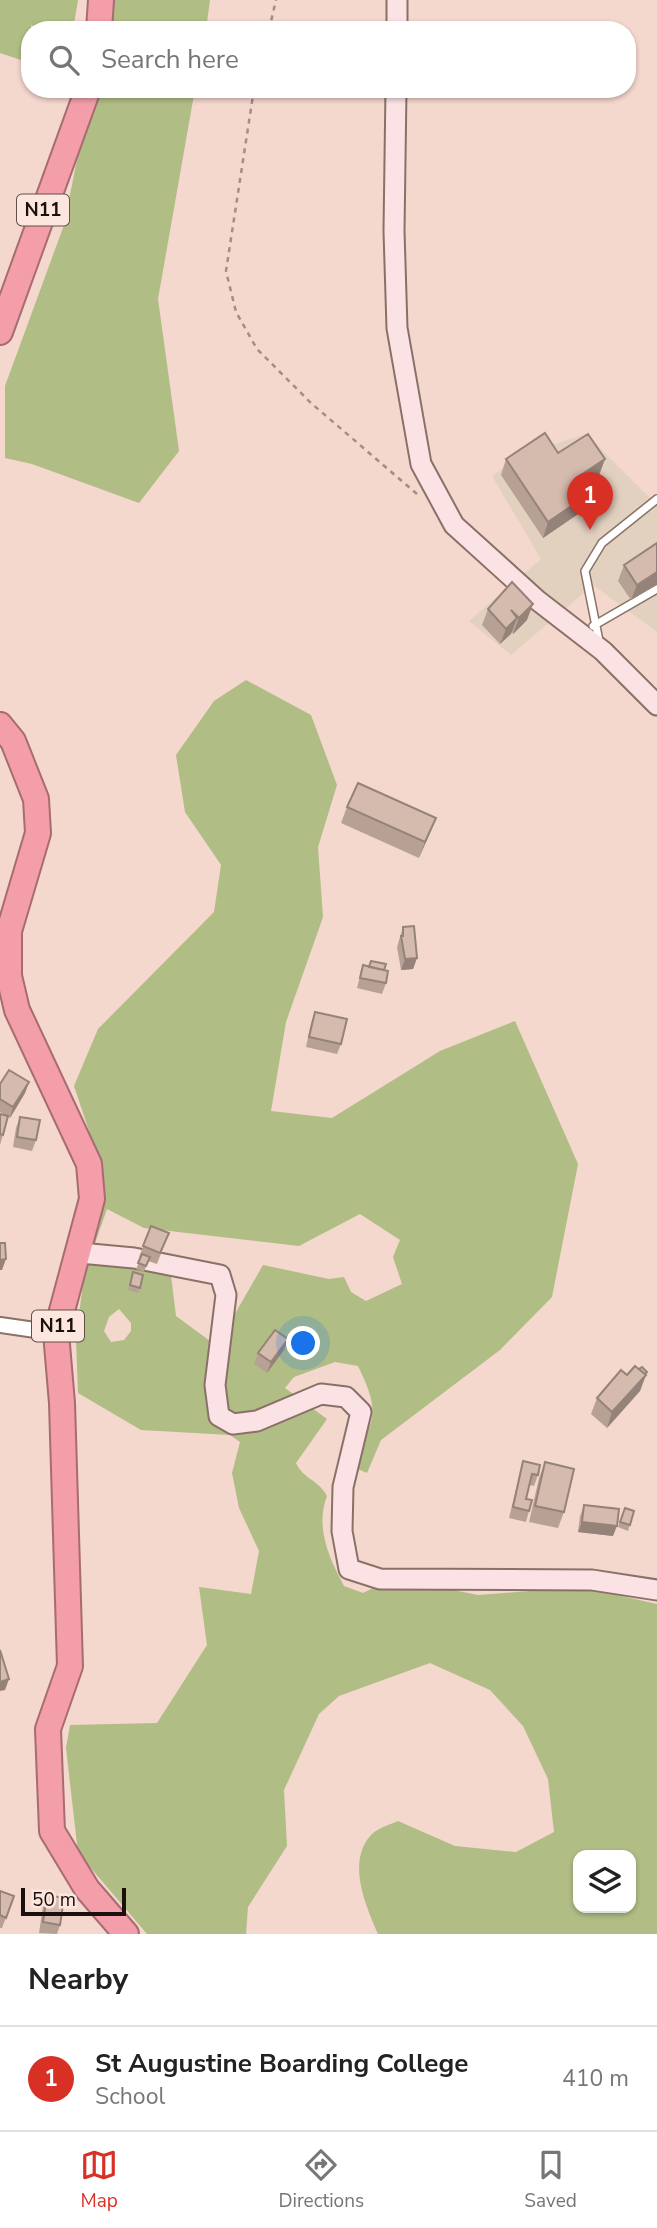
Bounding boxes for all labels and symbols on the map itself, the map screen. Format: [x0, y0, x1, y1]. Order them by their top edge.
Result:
road number: N11 [17, 194, 69, 226]
pin: 1 [567, 472, 613, 530]
road number: N11 [32, 1310, 84, 1342]
your location [286, 1326, 320, 1360]
scale bar [21, 1885, 126, 1917]

